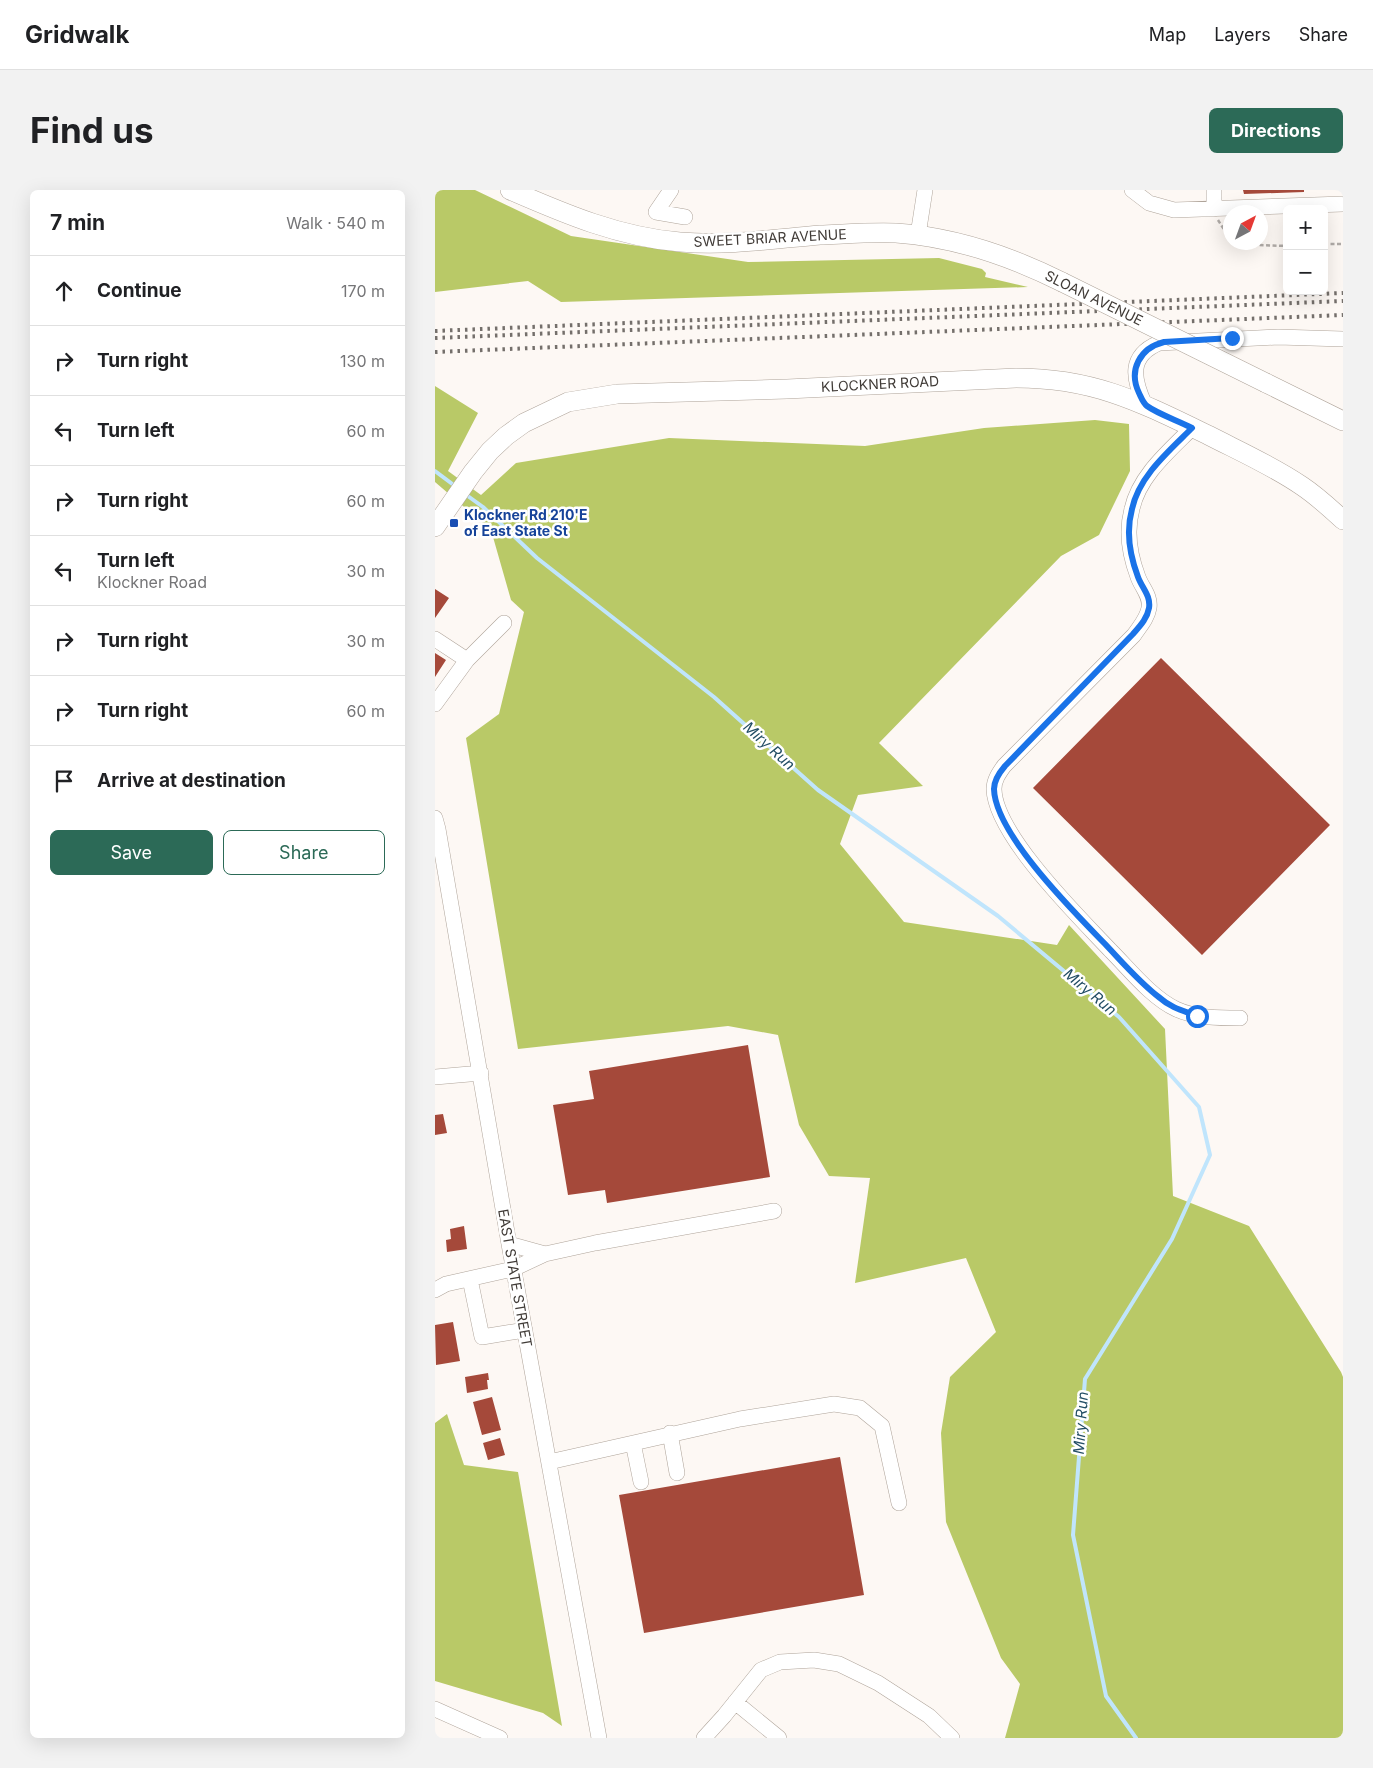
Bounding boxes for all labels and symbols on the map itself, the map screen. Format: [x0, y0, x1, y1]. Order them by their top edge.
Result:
north arrow [1223, 205, 1268, 250]
street label: SWEET BRIAR AVENUE [693, 225, 847, 250]
street label: SLOAN AVENUE [1042, 266, 1146, 329]
route end [1221, 327, 1244, 350]
street label: KLOCKNER ROAD [821, 372, 939, 395]
place label: Klockner Rd 210'E of East State St [464, 506, 588, 539]
marker: Klockner Rd 210'E of East State St [448, 517, 460, 529]
water label: Miry Run [740, 717, 799, 774]
water label: Miry Run [1060, 964, 1121, 1019]
route start [1186, 1005, 1209, 1028]
street label: EAST STATE STREET [495, 1208, 536, 1348]
water label: Miry Run [1069, 1391, 1092, 1455]

